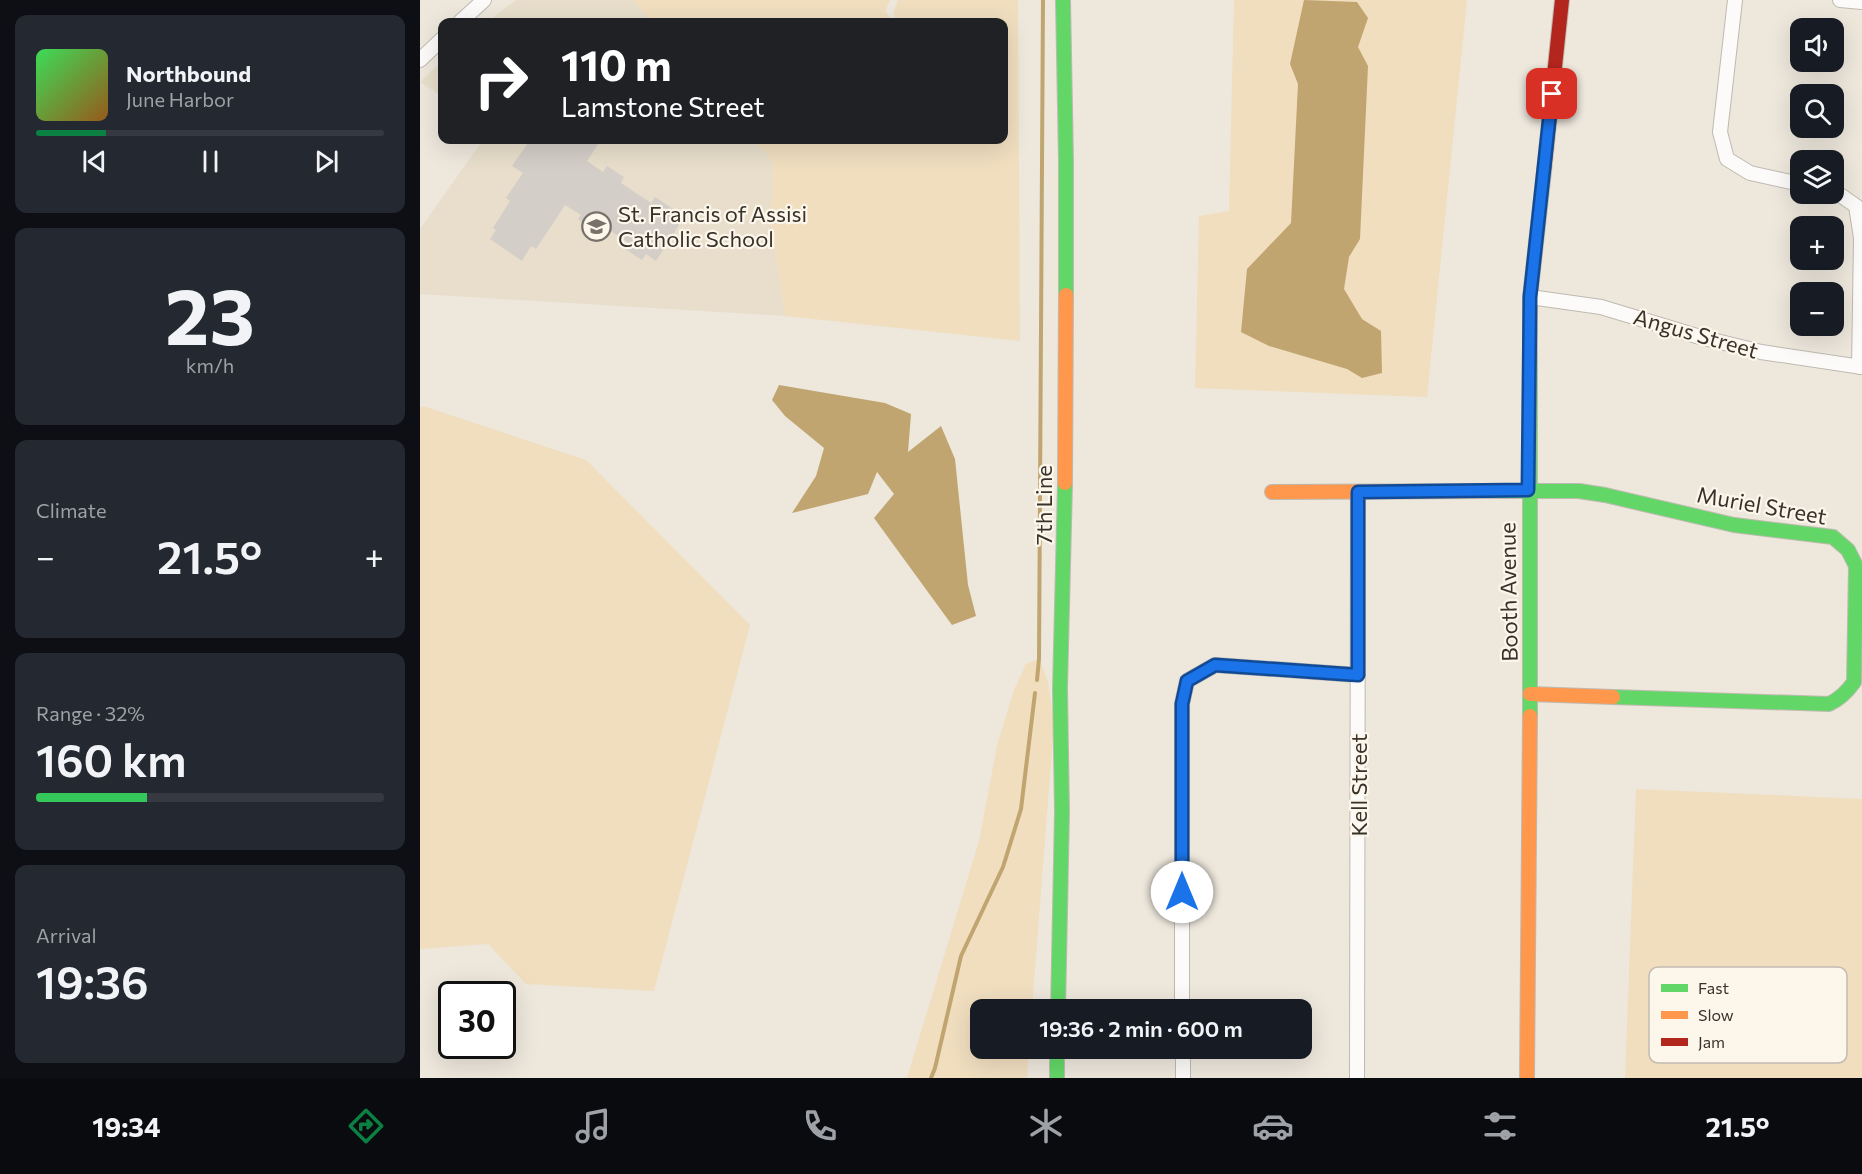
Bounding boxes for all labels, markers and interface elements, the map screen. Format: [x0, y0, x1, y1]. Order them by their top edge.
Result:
map controls [1790, 18, 1844, 336]
button: sound [1790, 18, 1844, 72]
text: 110 m [561, 38, 672, 90]
icon: right [462, 42, 540, 120]
text: Northbound [126, 60, 251, 87]
pin [1526, 68, 1577, 119]
icon: arrive [1535, 77, 1568, 110]
button: search [1790, 84, 1844, 138]
text: June Harbor [126, 87, 234, 111]
text: Lamstone Street [561, 90, 765, 123]
icon: previous [78, 145, 111, 178]
icon: pause [194, 145, 227, 178]
icon: next [310, 145, 343, 178]
button: layers [1790, 150, 1844, 204]
place label: St. Francis of Assisi Catholic School [618, 200, 807, 252]
school or university icon: St. Francis of Assisi Catholic School [581, 210, 613, 242]
button: + [1790, 216, 1844, 270]
text: 23 [165, 266, 255, 361]
button: − [1790, 282, 1844, 336]
street label: Angus Street [1631, 302, 1761, 364]
text: km/h [186, 353, 234, 377]
street label: 7th Line [1030, 465, 1057, 545]
street label: Muriel Street [1695, 480, 1829, 530]
text: Climate [36, 498, 106, 522]
street label: Booth Avenue [1493, 522, 1523, 662]
text: 21.5° [157, 528, 262, 583]
text: − [36, 535, 55, 576]
text: + [365, 535, 384, 576]
text: Range · 32% [36, 701, 145, 725]
text: 160 km [36, 731, 187, 786]
street label: Kell Street [1345, 733, 1372, 837]
position arrow [1150, 860, 1214, 924]
text: Arrival [36, 923, 97, 947]
text: 19:36 [36, 953, 149, 1008]
legend [1649, 967, 1847, 1063]
text: Fast [1698, 978, 1729, 997]
speed limit sign: 30 [438, 981, 516, 1059]
text: Slow [1698, 1005, 1734, 1024]
text: 19:36 · 2 min · 600 m [1039, 1015, 1243, 1042]
text: Jam [1698, 1032, 1725, 1051]
icon: directions [345, 1105, 387, 1147]
icon: music [572, 1105, 614, 1147]
icon: phone [799, 1105, 841, 1147]
icon: climate [1025, 1105, 1067, 1147]
icon: car [1252, 1105, 1294, 1147]
icon: filters [1479, 1105, 1521, 1147]
text: 19:34 [92, 1110, 161, 1143]
text: 21.5° [1705, 1110, 1770, 1143]

